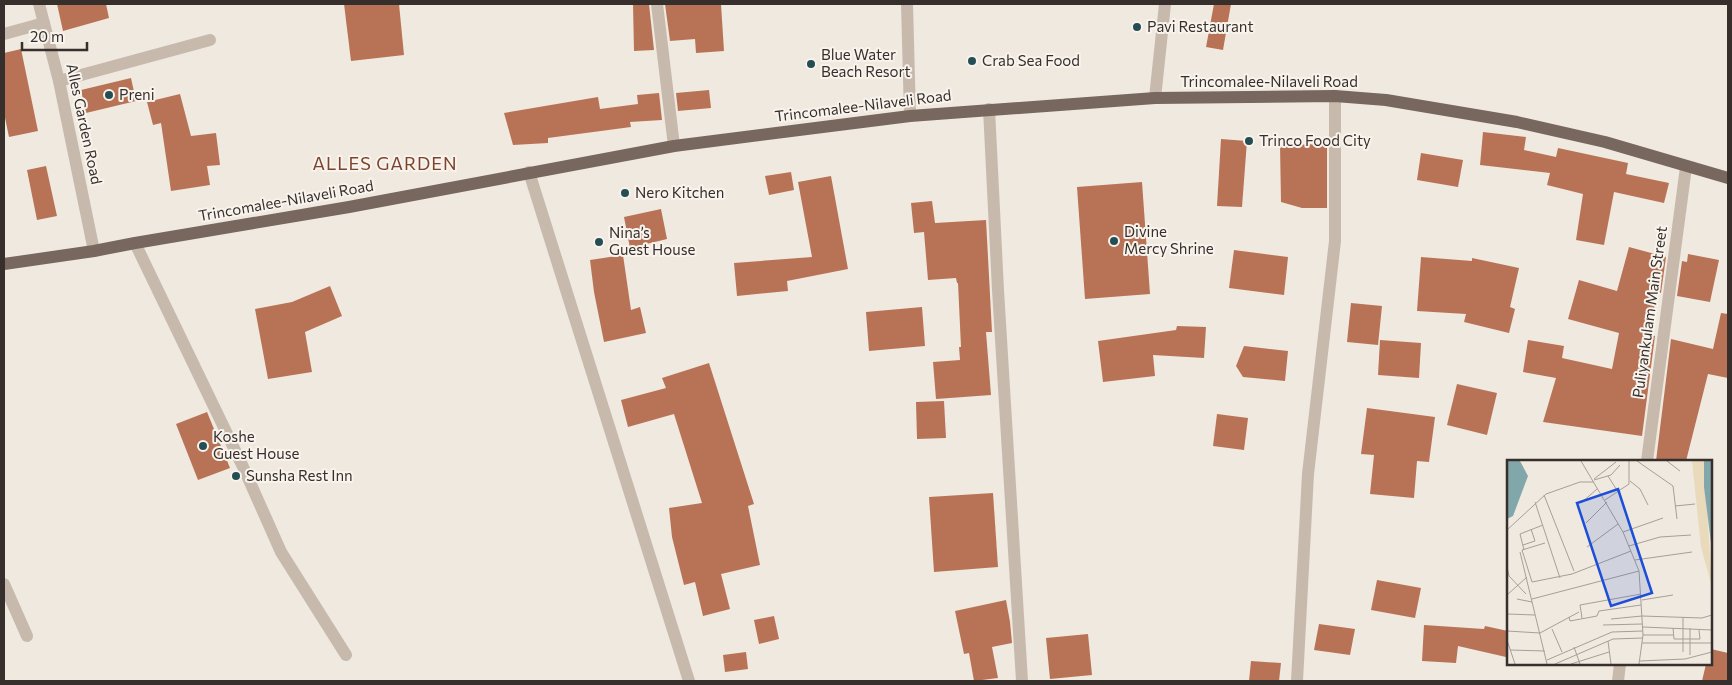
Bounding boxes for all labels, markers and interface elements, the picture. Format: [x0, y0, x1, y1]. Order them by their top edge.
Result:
place label: Pavi Restaurant [1147, 17, 1254, 35]
scale bar [22, 20, 88, 52]
marker: Pavi Restaurant [1131, 21, 1143, 33]
text: 20 m [30, 27, 64, 45]
place label: Blue Water Beach Resort [821, 45, 911, 80]
place label: Crab Sea Food [982, 51, 1080, 69]
marker: Crab Sea Food [966, 55, 978, 67]
marker: Blue Water Beach Resort [805, 58, 817, 70]
street label: Alles Garden Road [63, 62, 107, 186]
street label: Trincomalee-Nilaveli Road [1180, 72, 1358, 90]
place label: Preni [119, 85, 155, 103]
street label: Trincomalee-Nilaveli Road [774, 85, 952, 125]
marker: Preni [103, 89, 115, 101]
place label: Trinco Food City [1259, 131, 1371, 149]
marker: Trinco Food City [1243, 135, 1255, 147]
district label: ALLES GARDEN [313, 152, 457, 174]
street label: Trincomalee-Nilaveli Road [197, 176, 375, 224]
place label: Nero Kitchen [635, 183, 724, 201]
marker: Nero Kitchen [619, 187, 631, 199]
place label: Divine Mercy Shrine [1124, 222, 1214, 257]
place label: Nina’s Guest House [609, 223, 695, 258]
street label: Puliyankulam Main Street [1628, 225, 1670, 399]
marker: Divine Mercy Shrine [1108, 235, 1120, 247]
marker: Nina’s Guest House [593, 236, 605, 248]
place label: Koshe Guest House [213, 427, 299, 462]
marker: Koshe Guest House [197, 440, 209, 452]
inset map [1507, 460, 1712, 665]
place label: Sunsha Rest Inn [246, 466, 353, 484]
marker: Sunsha Rest Inn [230, 470, 242, 482]

